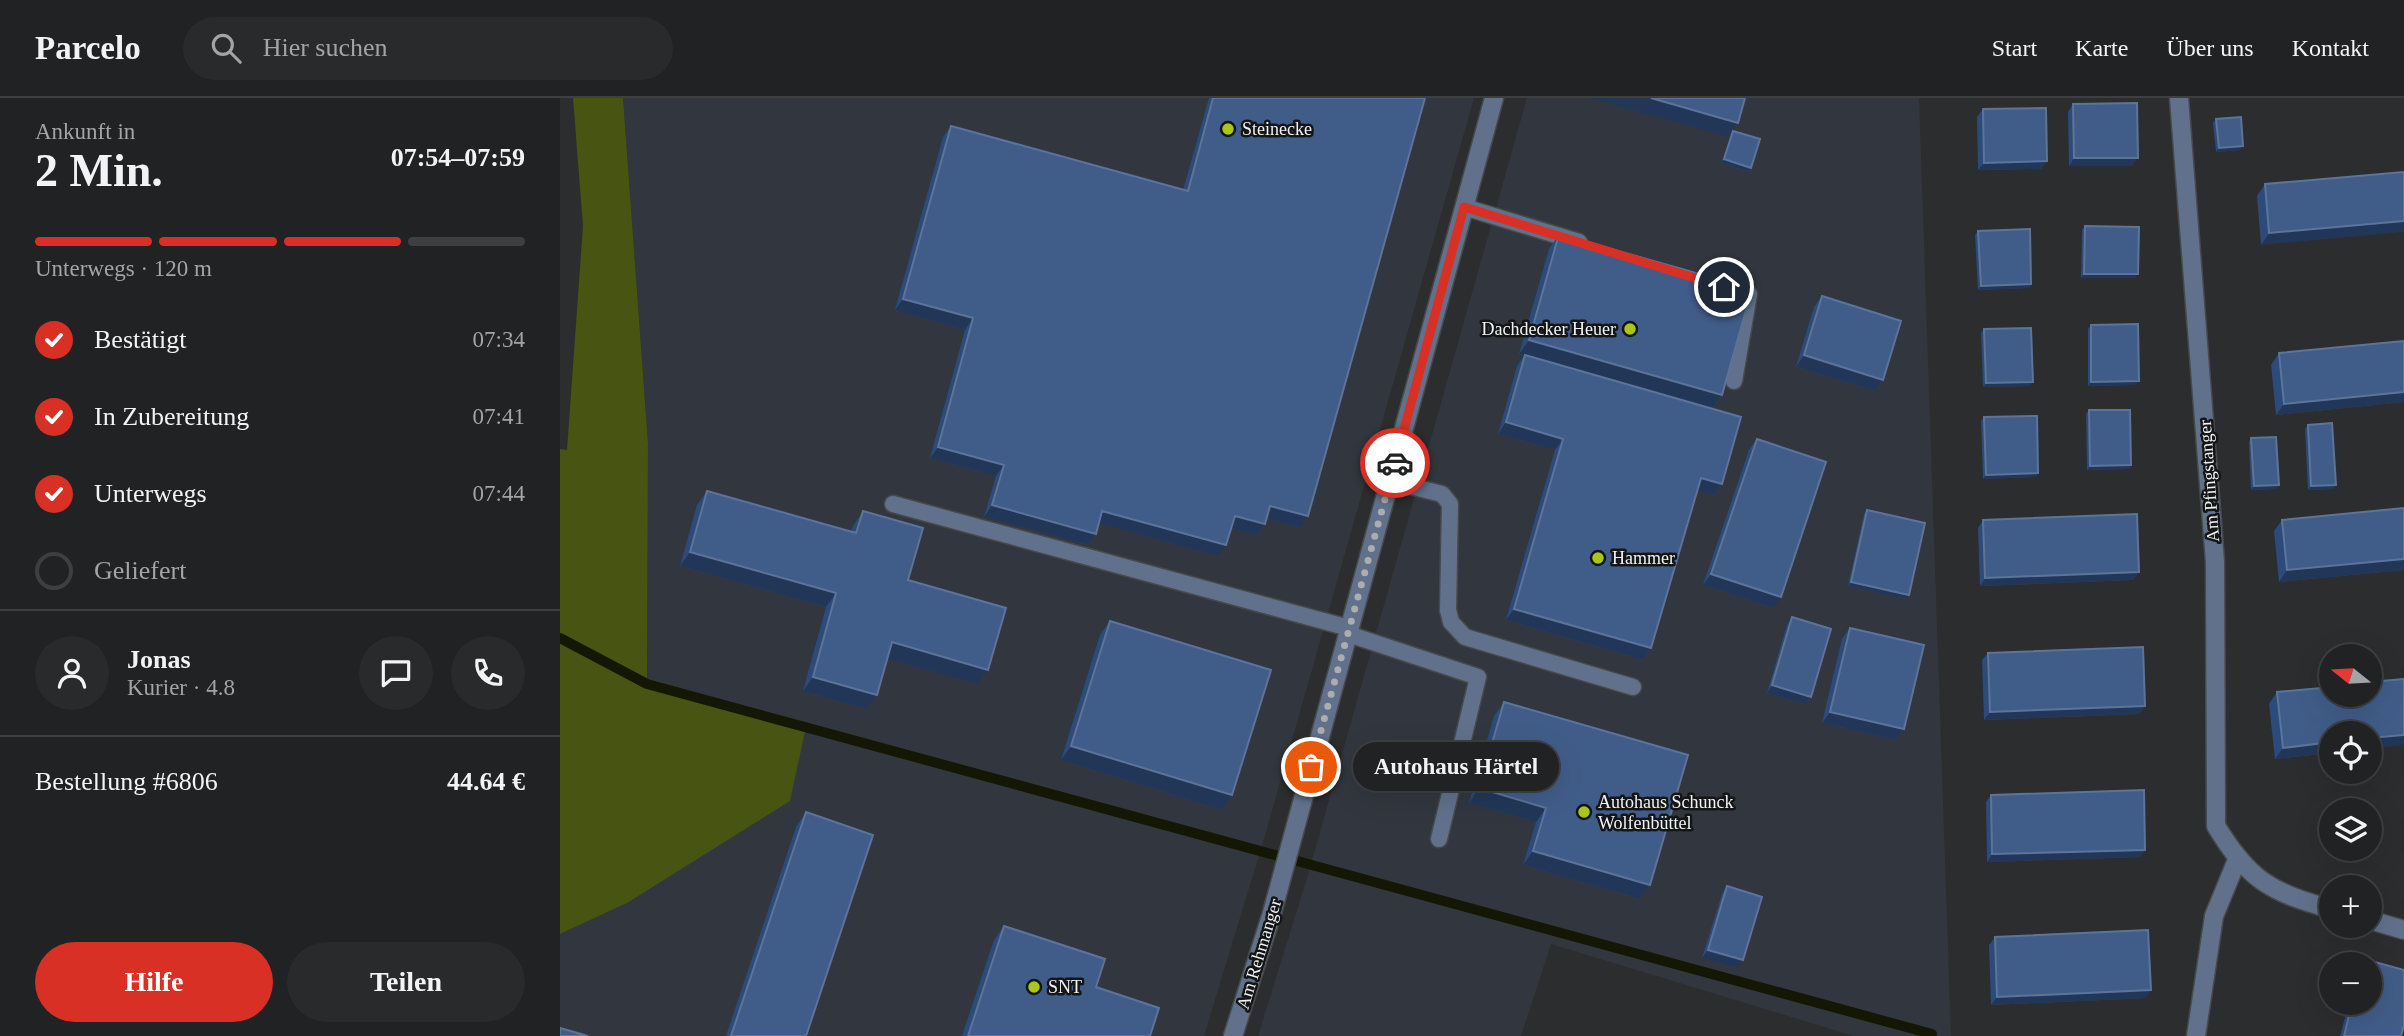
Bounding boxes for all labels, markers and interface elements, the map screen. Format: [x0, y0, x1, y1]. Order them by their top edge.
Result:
search box [183, 17, 673, 80]
icon: search [207, 29, 245, 67]
text: Parcelo [35, 30, 141, 66]
text: Hier suchen [263, 33, 388, 62]
text: Start [1992, 35, 2037, 61]
text: Karte [2075, 35, 2128, 61]
text: Über uns [2166, 35, 2254, 61]
text: Kontakt [2292, 35, 2369, 61]
text: Ankunft in [35, 119, 135, 144]
place label: Steinecke [1242, 119, 1312, 139]
marker: Steinecke [1220, 121, 1236, 137]
text: 07:54–07:59 [391, 143, 525, 172]
text: 2 Min. [35, 145, 163, 196]
text: Unterwegs · 120 m [35, 256, 212, 281]
pin [1694, 257, 1754, 317]
icon: home [1705, 268, 1743, 306]
place label: Dachdecker Heuer [1482, 319, 1616, 339]
icon: check [35, 321, 73, 359]
marker: Dachdecker Heuer [1622, 321, 1638, 337]
text: Bestätigt [94, 325, 186, 354]
text: 07:34 [473, 327, 525, 352]
icon: check [35, 398, 73, 436]
text: In Zubereitung [94, 402, 249, 431]
text: 07:41 [473, 404, 525, 429]
street label: Am Pfingstanger [2195, 419, 2223, 543]
courier [1360, 428, 1430, 498]
icon: car [1376, 444, 1414, 482]
icon: check [35, 475, 73, 513]
text: Unterwegs [94, 479, 207, 508]
text: 07:44 [473, 481, 525, 506]
place label: Hammer [1612, 548, 1675, 568]
marker: Hammer [1590, 550, 1606, 566]
text: Geliefert [94, 556, 186, 585]
button: person [35, 636, 109, 710]
button: chat [359, 636, 433, 710]
button: phone [451, 636, 525, 710]
north arrow [2319, 644, 2382, 707]
map controls [2319, 644, 2382, 1015]
text: Jonas [127, 645, 191, 674]
text: Kurier · 4.8 [127, 675, 235, 700]
button: locate [2319, 721, 2382, 784]
pin [1281, 737, 1341, 797]
callout: Autohaus Härtel [1353, 742, 1560, 792]
icon: bag [1292, 748, 1330, 786]
text: Autohaus Härtel [1374, 754, 1538, 779]
text: Bestellung #6806 [35, 767, 218, 796]
text: 44.64 € [447, 767, 525, 796]
place label: Autohaus Schunck Wolfenbüttel [1598, 792, 1733, 833]
button: layers [2319, 798, 2382, 861]
marker: Autohaus Schunck Wolfenbüttel [1576, 804, 1592, 820]
button: + [2319, 875, 2382, 938]
street label: Am Rehmanger [1233, 896, 1285, 1012]
button: Hilfe [35, 942, 273, 1022]
button: Teilen [287, 942, 525, 1022]
button: − [2319, 952, 2382, 1015]
place label: SNT [1048, 977, 1082, 997]
marker: SNT [1026, 979, 1042, 995]

